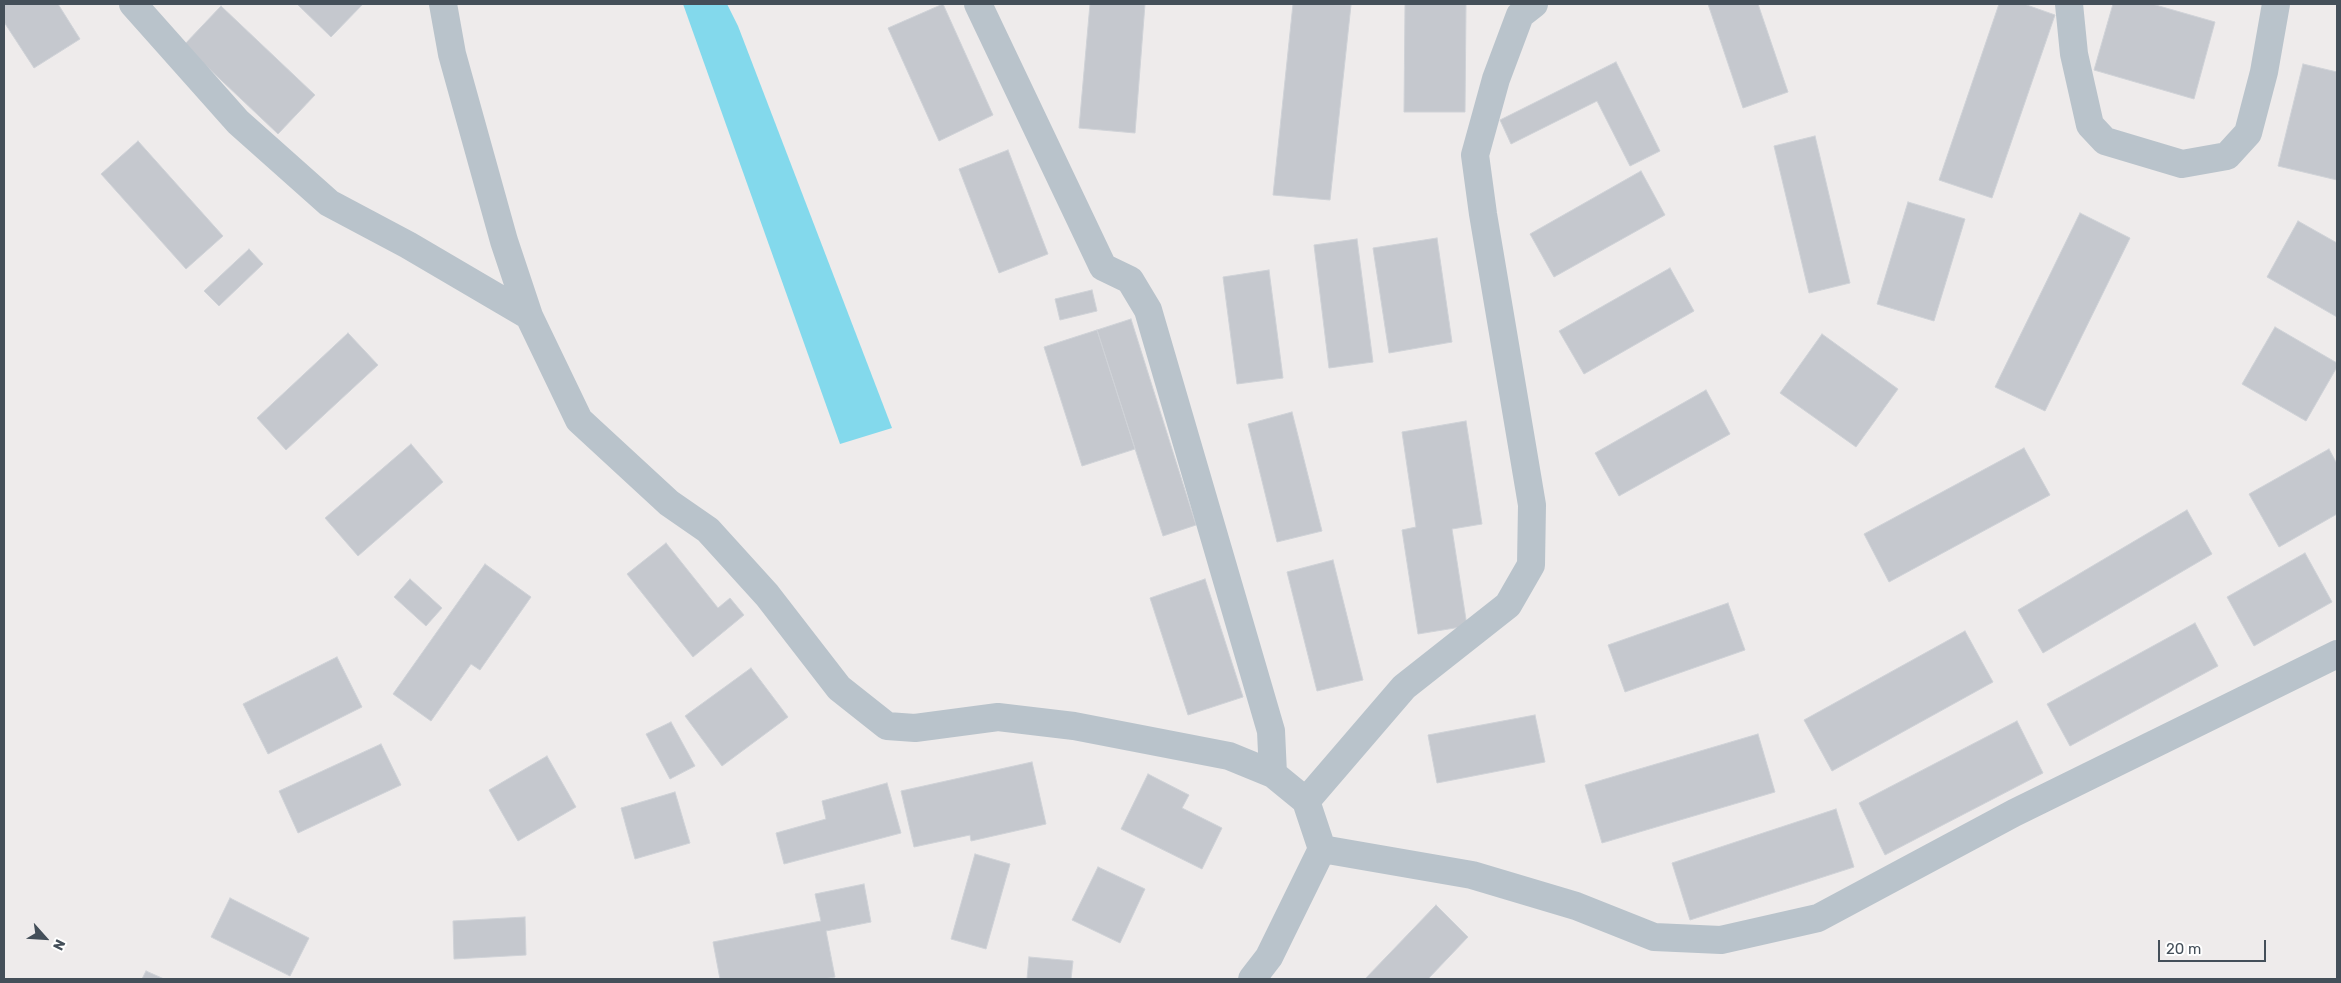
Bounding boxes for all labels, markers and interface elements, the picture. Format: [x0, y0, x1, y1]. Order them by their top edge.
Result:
north arrow [20, 913, 70, 963]
scale bar [2161, 930, 2268, 962]
text: N [49, 937, 69, 953]
text: 20 m [2166, 940, 2201, 958]

